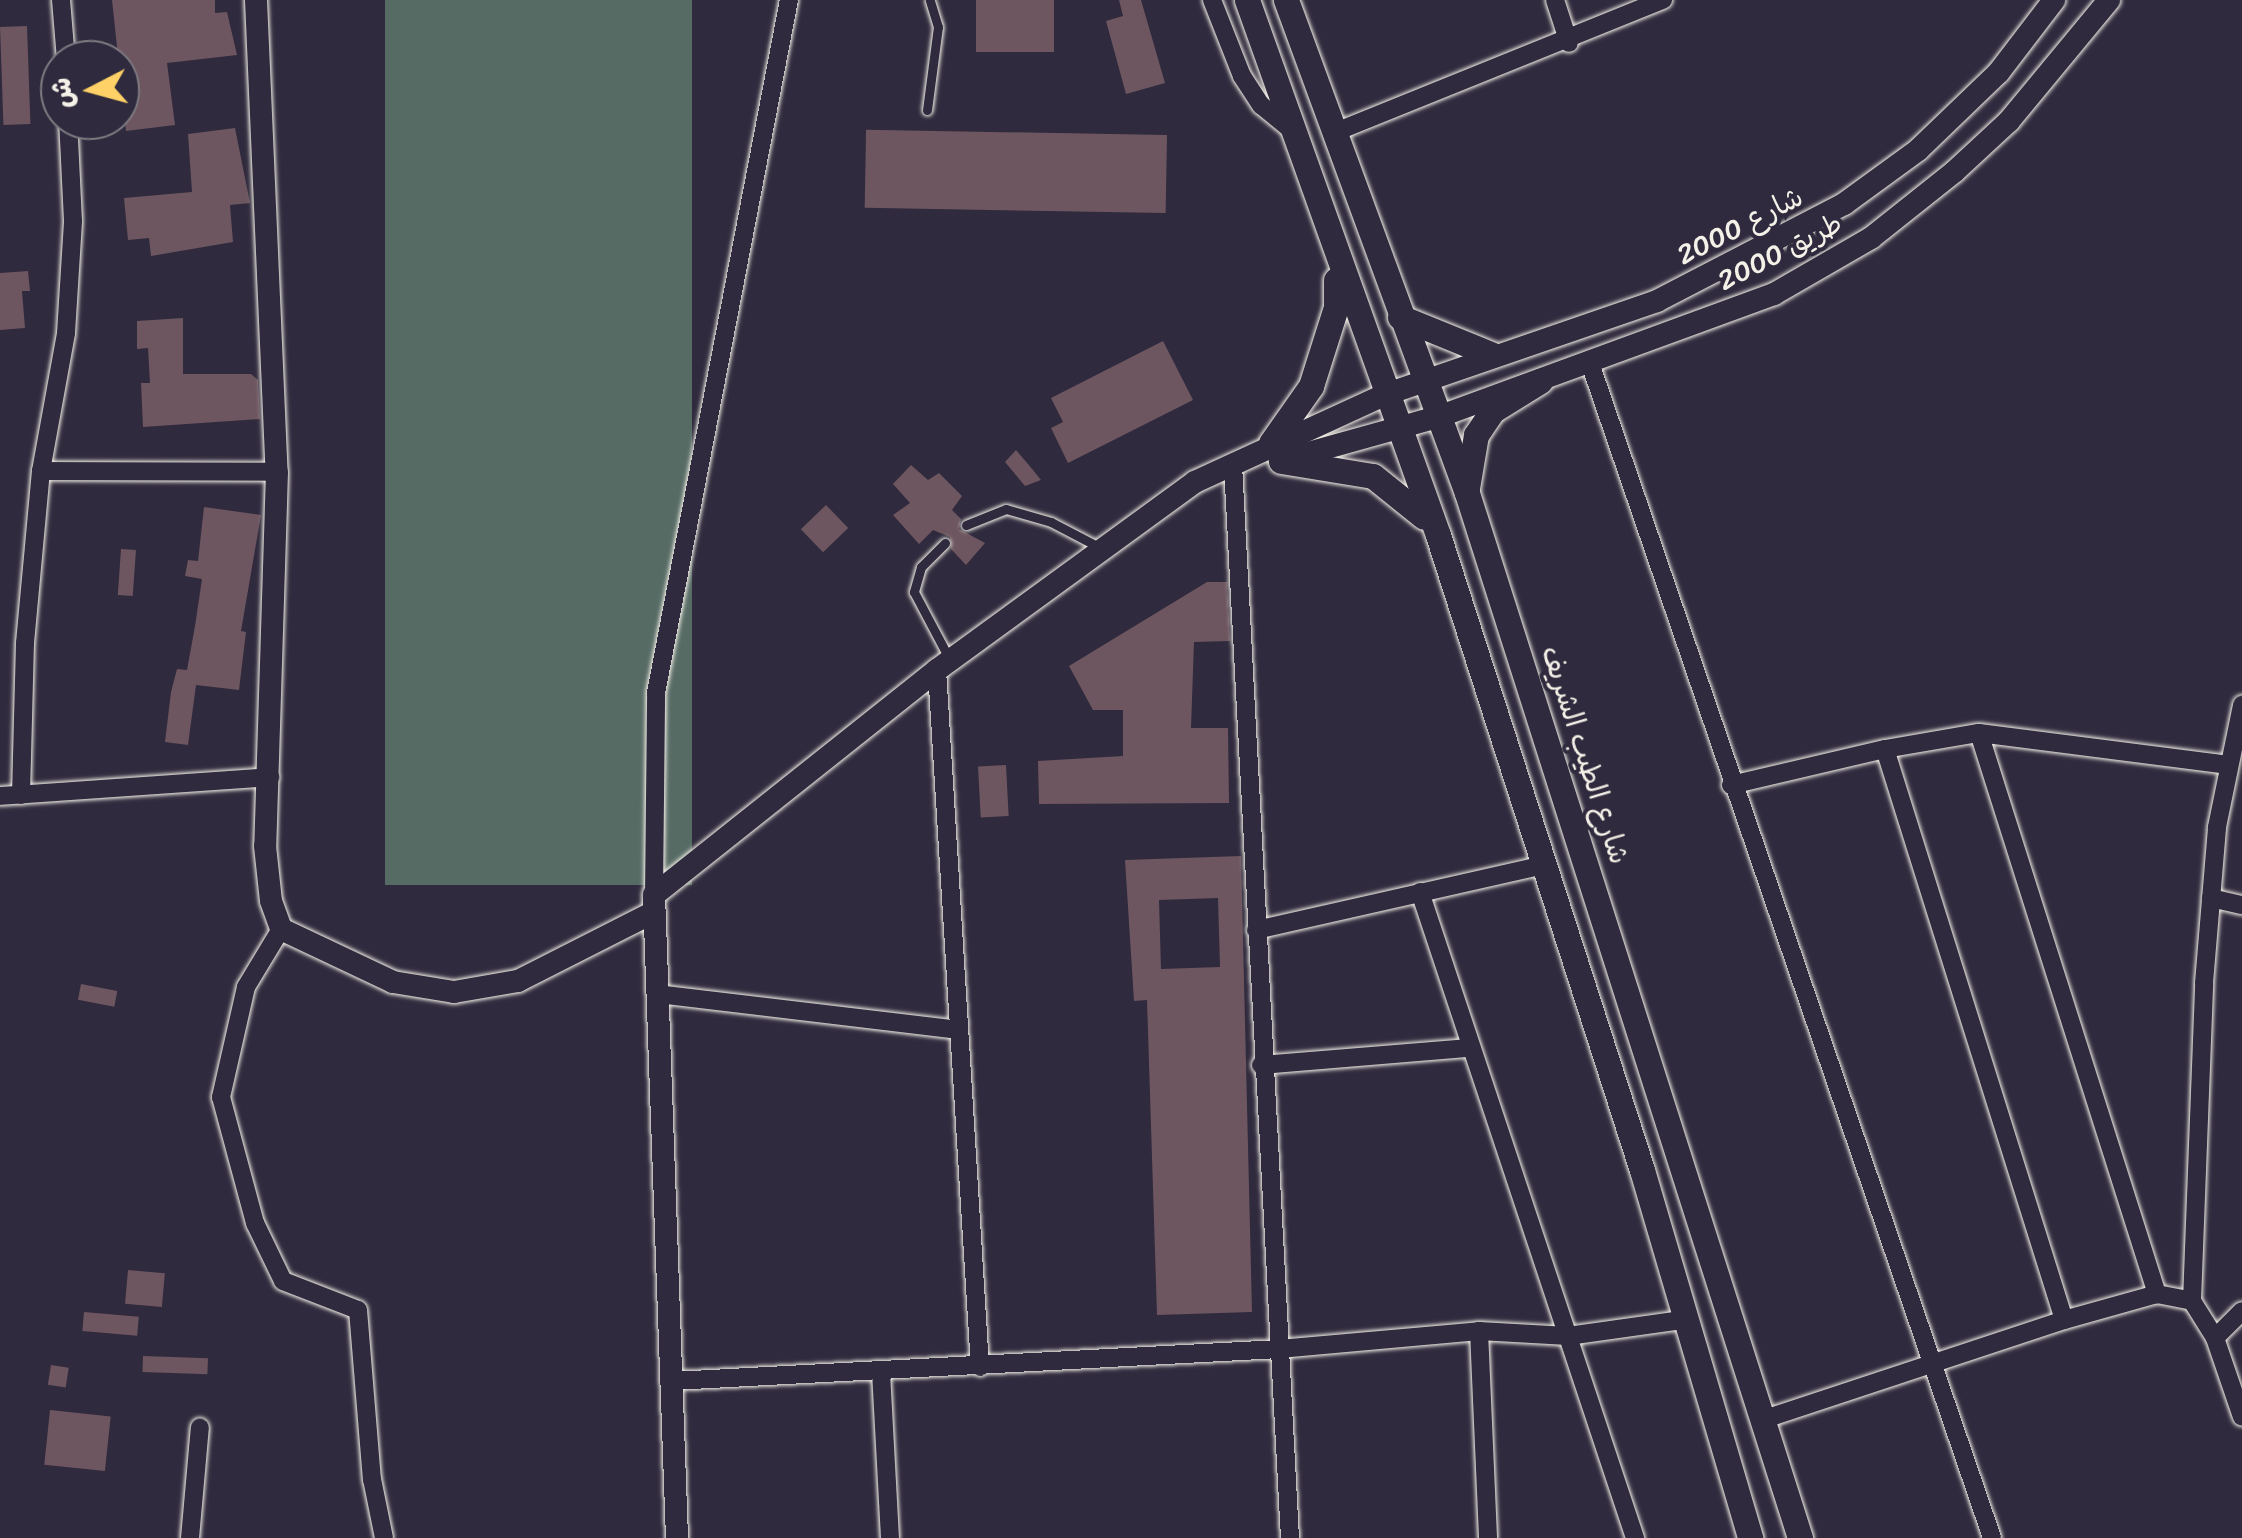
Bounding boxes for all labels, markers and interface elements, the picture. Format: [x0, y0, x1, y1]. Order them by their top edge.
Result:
north arrow [40, 40, 140, 140]
text: ش [36, 75, 88, 111]
street label: شارع 2000 [1671, 180, 1809, 272]
street label: طريق 2000 [1712, 206, 1848, 298]
street label: شارع الطيب الشريف [1534, 642, 1636, 868]

